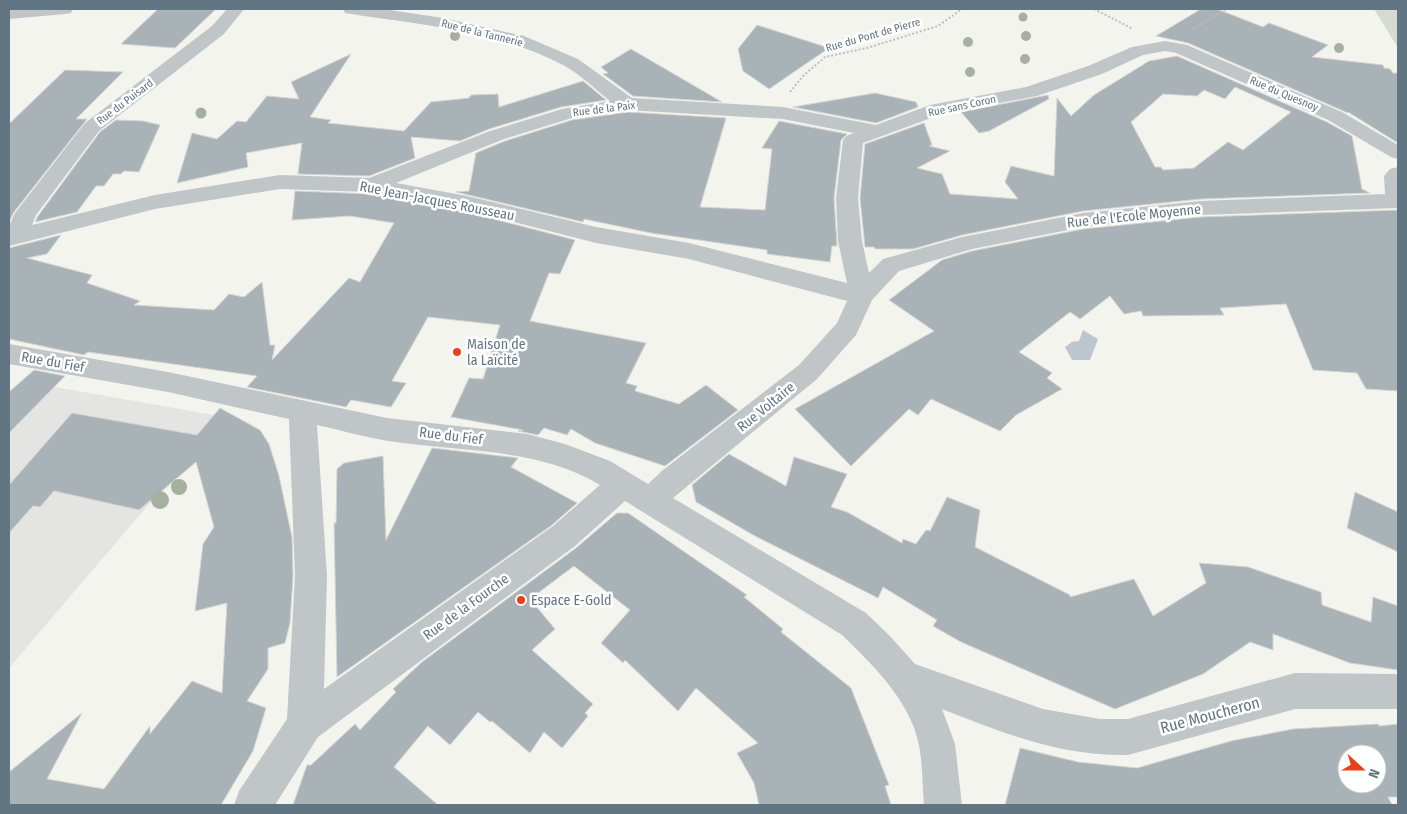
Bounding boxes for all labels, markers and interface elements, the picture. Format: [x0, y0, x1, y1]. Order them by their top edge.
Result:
street label: Rue du Pont de Pierre [824, 15, 922, 55]
street label: Rue de la Tannerie [440, 17, 524, 49]
street label: Rue du Quesnoy [1248, 74, 1320, 114]
street label: Rue du Puisard [94, 77, 156, 127]
street label: Rue sans Coron [927, 92, 997, 120]
street label: Rue de la Paix [572, 99, 636, 119]
street label: Rue Jean-Jacques Rousseau [358, 178, 516, 224]
street label: Rue de l'Ecole Moyenne [1066, 201, 1202, 231]
place label: Maison de la Laïcité [467, 336, 526, 369]
marker: Maison de la Laïcité [451, 346, 463, 358]
street label: Rue du Fief [20, 348, 88, 376]
street label: Rue Voltaire [734, 379, 798, 435]
street label: Rue du Fief [418, 424, 485, 449]
street label: Rue de la Fourche [420, 570, 512, 644]
place label: Espace E-Gold [531, 592, 612, 609]
marker: Espace E-Gold [515, 594, 527, 606]
street label: Rue Moucheron [1158, 693, 1262, 737]
north arrow [1337, 744, 1387, 794]
text: N [1364, 767, 1383, 780]

